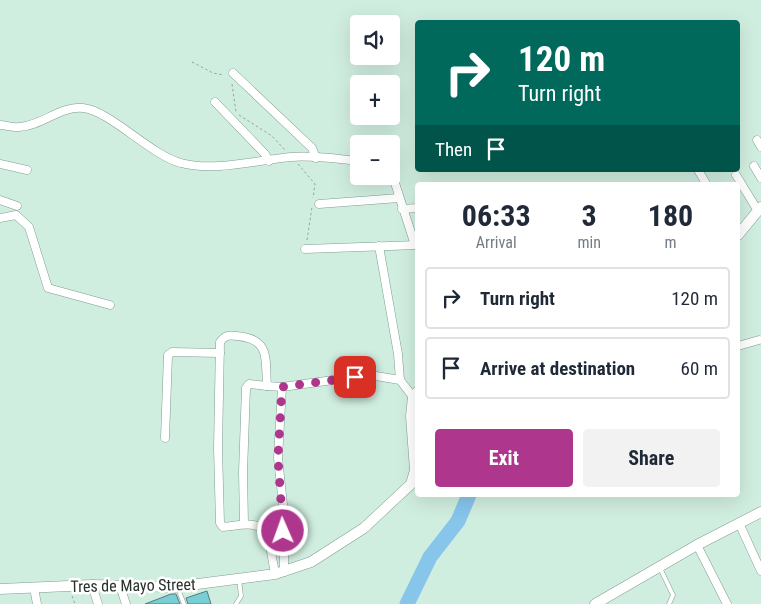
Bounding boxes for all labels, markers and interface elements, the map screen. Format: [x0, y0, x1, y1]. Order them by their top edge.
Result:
map controls [350, 15, 400, 185]
button: sound [350, 15, 400, 65]
text: 120 m [518, 39, 605, 80]
icon: right [435, 40, 500, 105]
button: + [350, 75, 400, 125]
text: Turn right [518, 81, 601, 106]
button: − [350, 135, 400, 185]
icon: arrive [482, 135, 510, 163]
text: Then [435, 138, 472, 161]
text: 06:33 [462, 198, 531, 233]
text: 3 [582, 198, 597, 233]
text: 180 [648, 198, 693, 233]
text: Arrival [476, 233, 517, 252]
text: min [577, 233, 601, 252]
text: m [664, 233, 676, 252]
icon: right [437, 284, 465, 312]
text: Turn right [480, 287, 555, 310]
text: 120 m [671, 287, 718, 310]
icon: arrive [437, 354, 465, 382]
pin [334, 356, 376, 398]
text: Arrive at destination [480, 357, 635, 380]
text: 60 m [681, 357, 718, 380]
icon: arrive [341, 363, 369, 391]
button: Exit [435, 429, 573, 487]
button: Share [583, 429, 720, 487]
position arrow [256, 504, 308, 556]
street label: Tres de Mayo Street [70, 575, 196, 596]

